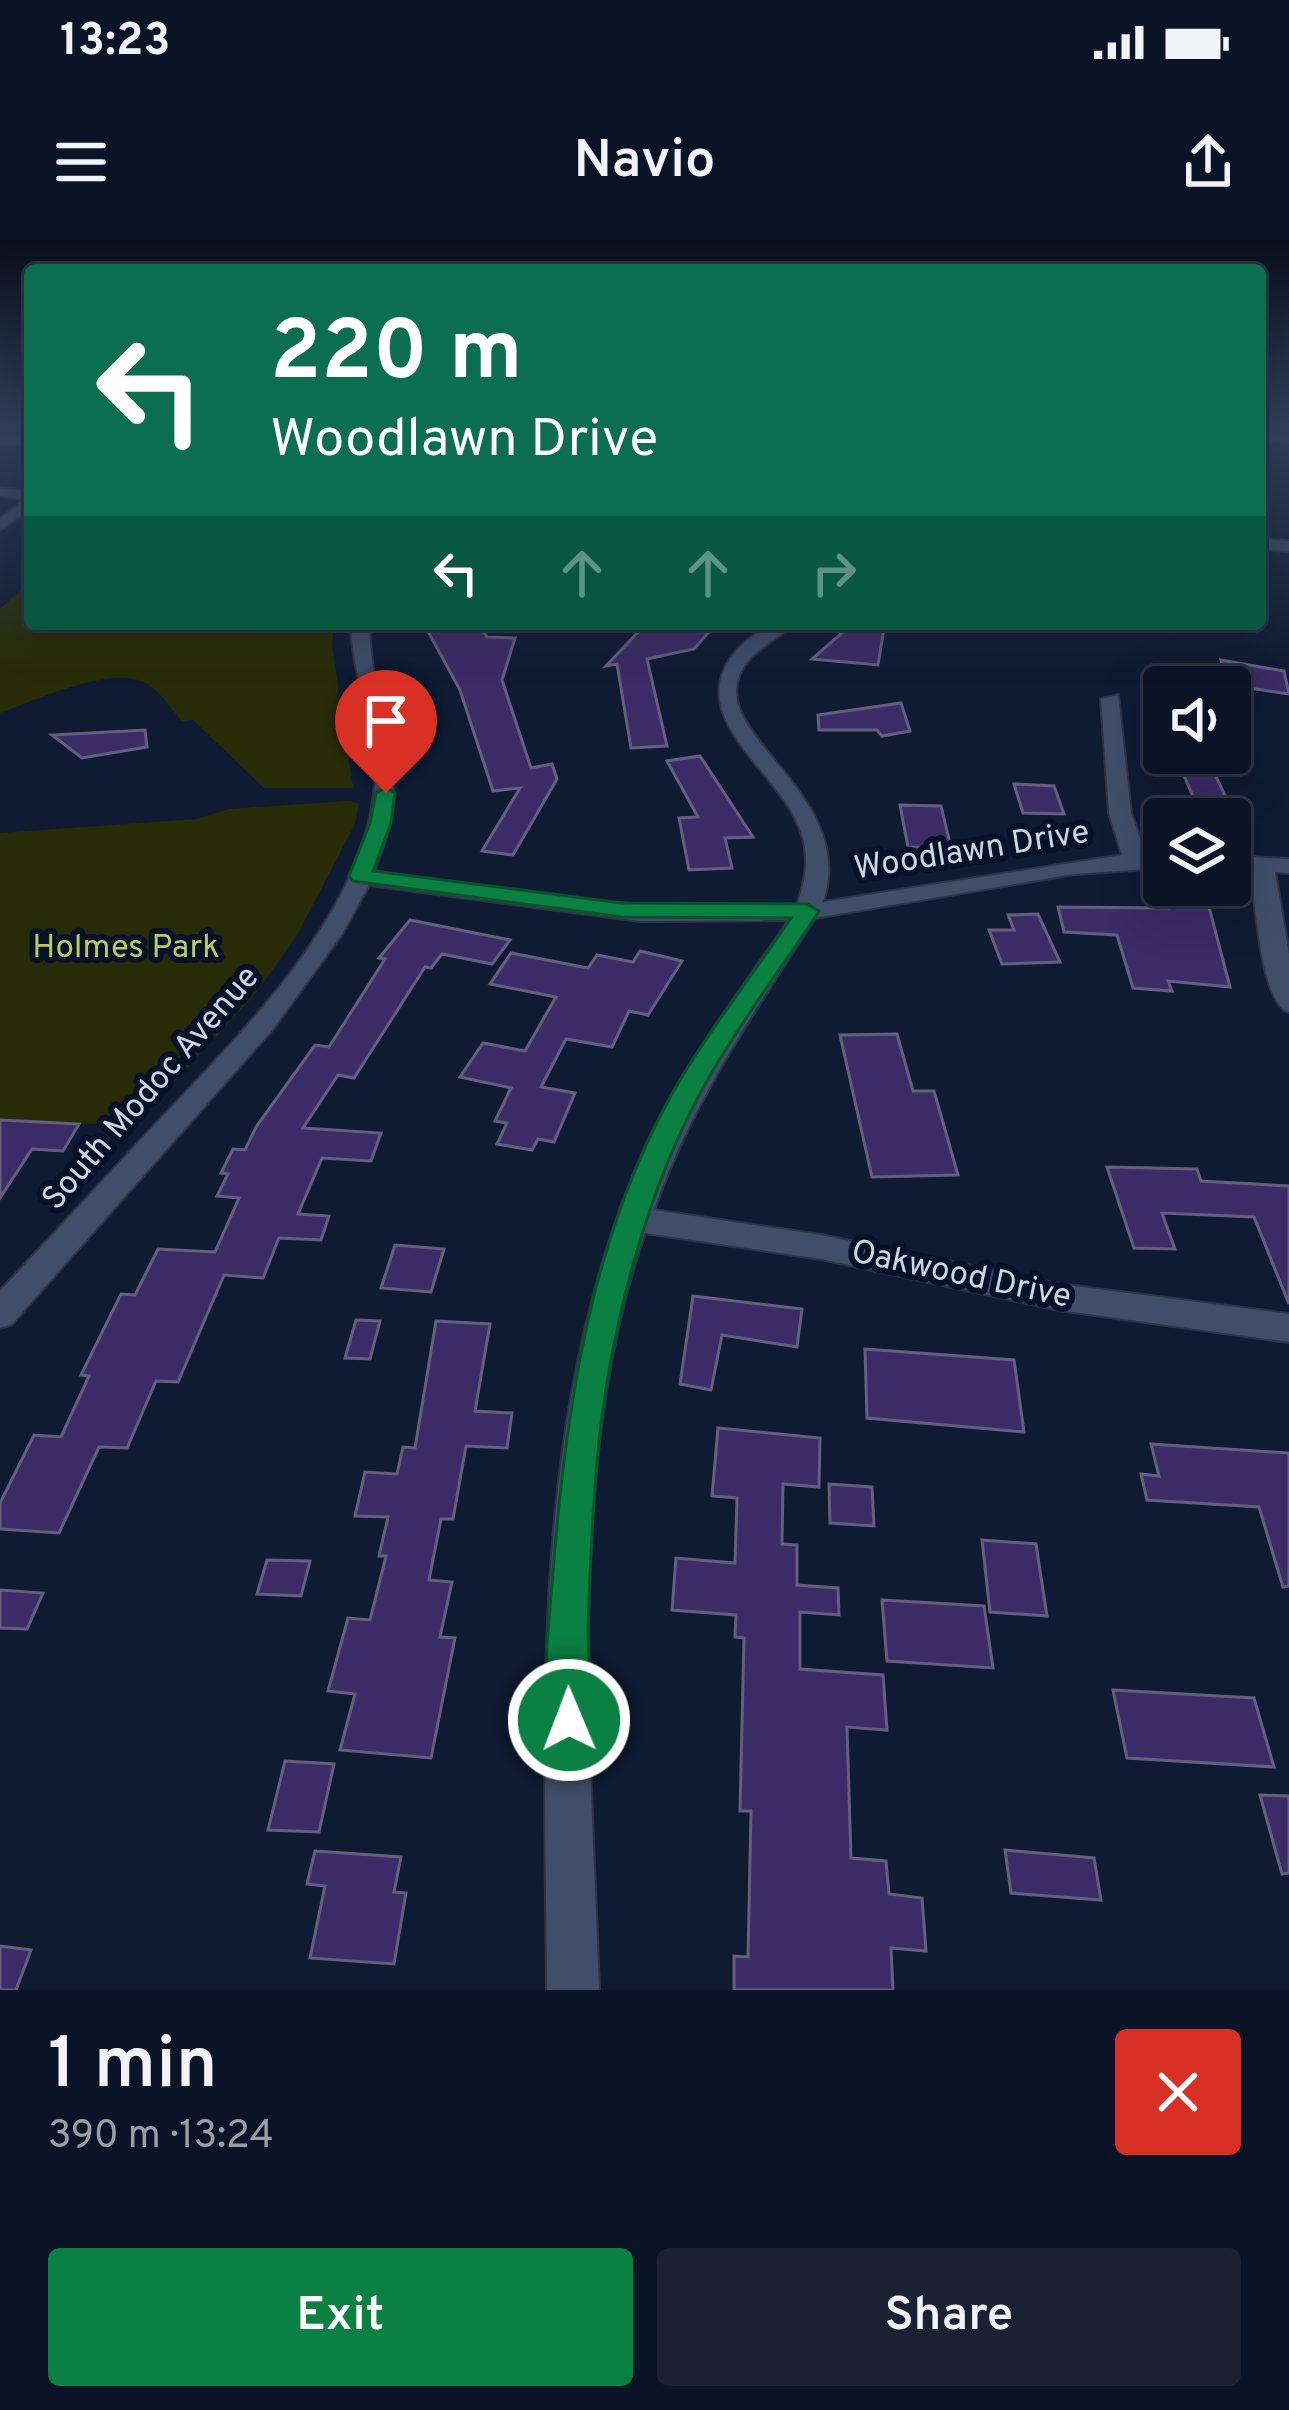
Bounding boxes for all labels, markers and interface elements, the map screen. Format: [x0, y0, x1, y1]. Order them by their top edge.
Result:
text: 13:23 [60, 14, 170, 71]
text: Navio [574, 128, 715, 197]
icon: menu [48, 129, 114, 195]
icon: share [1175, 129, 1241, 195]
text: 220 m [270, 303, 523, 409]
icon: left [72, 312, 228, 468]
text: Woodlawn Drive [270, 407, 658, 476]
icon: left [423, 540, 489, 606]
icon: ahead [549, 540, 615, 606]
icon: ahead [675, 540, 741, 606]
icon: right [801, 540, 867, 606]
map controls [1143, 666, 1251, 906]
button: sound [1143, 666, 1251, 774]
pin [335, 670, 437, 793]
icon: arrive [353, 688, 419, 754]
button: layers [1143, 798, 1251, 906]
street label: Woodlawn Drive [852, 813, 1092, 891]
park label: Holmes Park [32, 928, 220, 970]
street label: South Modoc Avenue [34, 958, 270, 1220]
street label: Oakwood Drive [847, 1232, 1075, 1320]
position arrow [506, 1657, 632, 1783]
text: 1 min [48, 2022, 218, 2114]
button: close [1115, 2029, 1241, 2155]
text: 390 m · 13:24 [48, 2113, 274, 2162]
button: Exit [48, 2248, 633, 2386]
button: Share [657, 2248, 1241, 2386]

